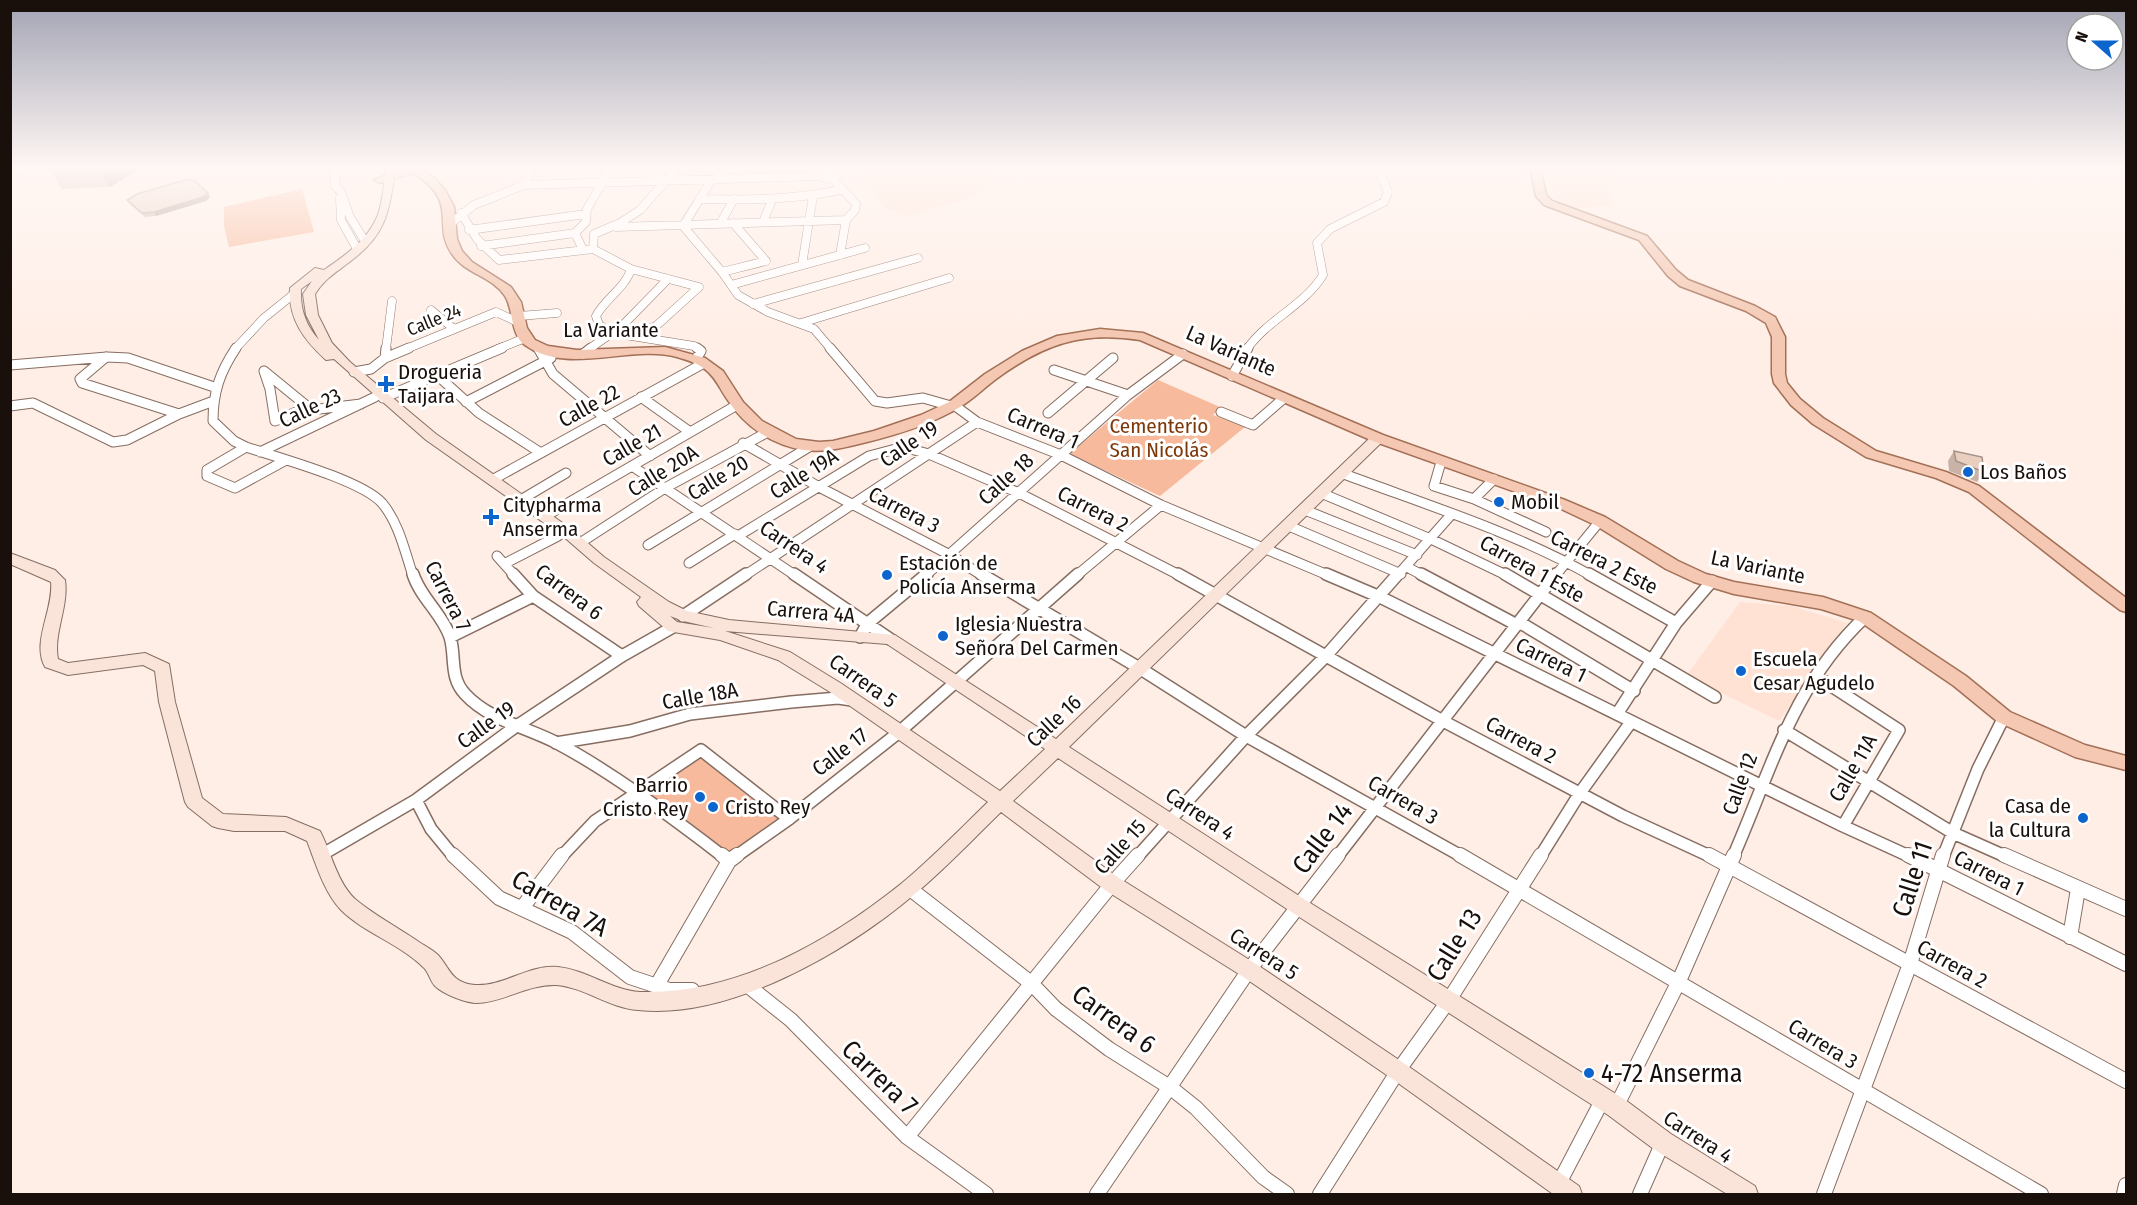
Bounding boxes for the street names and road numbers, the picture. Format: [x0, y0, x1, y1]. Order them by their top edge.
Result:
street label: Calle 24 [404, 299, 465, 341]
street label: La Variante [563, 317, 659, 343]
street label: La Variante [1182, 320, 1280, 382]
street label: Calle 22 [554, 379, 624, 433]
street label: Calle 23 [275, 382, 345, 434]
street label: Carrera 1 [1003, 401, 1083, 455]
street label: Calle 19 [875, 415, 943, 473]
street label: Calle 21 [598, 418, 666, 472]
street label: Calle 20A [623, 439, 703, 503]
street label: Calle 19A [765, 443, 843, 505]
street label: Calle 18 [973, 447, 1039, 511]
street label: Calle 20 [683, 450, 753, 506]
street label: Carrera 2 [1053, 480, 1133, 538]
street label: Carrera 3 [864, 481, 944, 539]
street label: Carrera 4 [755, 515, 833, 579]
street label: Carrera 2 Este [1546, 524, 1662, 600]
street label: Carrera 1 Este [1475, 530, 1589, 608]
street label: La Variante [1709, 544, 1807, 590]
street label: Carrera 7 [419, 556, 477, 636]
street label: Carrera 6 [530, 558, 608, 626]
street label: Carrera 4A [766, 595, 856, 629]
street label: Carrera 1 [1511, 632, 1591, 688]
street label: Carrera 5 [824, 648, 902, 714]
street label: Calle 18A [660, 677, 740, 715]
street label: Calle 16 [1021, 689, 1087, 753]
street label: Calle 19 [452, 695, 520, 755]
street label: Carrera 2 [1481, 711, 1561, 769]
street label: Calle 17 [807, 722, 873, 782]
street label: Calle 11A [1823, 729, 1883, 807]
street label: Calle 12 [1717, 749, 1763, 819]
street label: Carrera 3 [1363, 770, 1443, 830]
street label: Carrera 4 [1161, 782, 1239, 846]
street label: Calle 14 [1286, 797, 1359, 880]
street label: Calle 15 [1089, 814, 1151, 880]
street label: Calle 11 [1886, 837, 1939, 921]
street label: Carrera 1 [1950, 844, 2028, 902]
street label: Carrera 7A [506, 863, 614, 944]
street label: Calle 13 [1420, 903, 1489, 987]
street label: Carrera 5 [1225, 922, 1303, 986]
street label: Carrera 2 [1912, 934, 1992, 994]
street label: Carrera 6 [1066, 979, 1162, 1060]
street label: Carrera 3 [1783, 1013, 1863, 1075]
street label: Carrera 7 [835, 1034, 924, 1121]
street label: Carrera 4 [1659, 1105, 1737, 1169]

